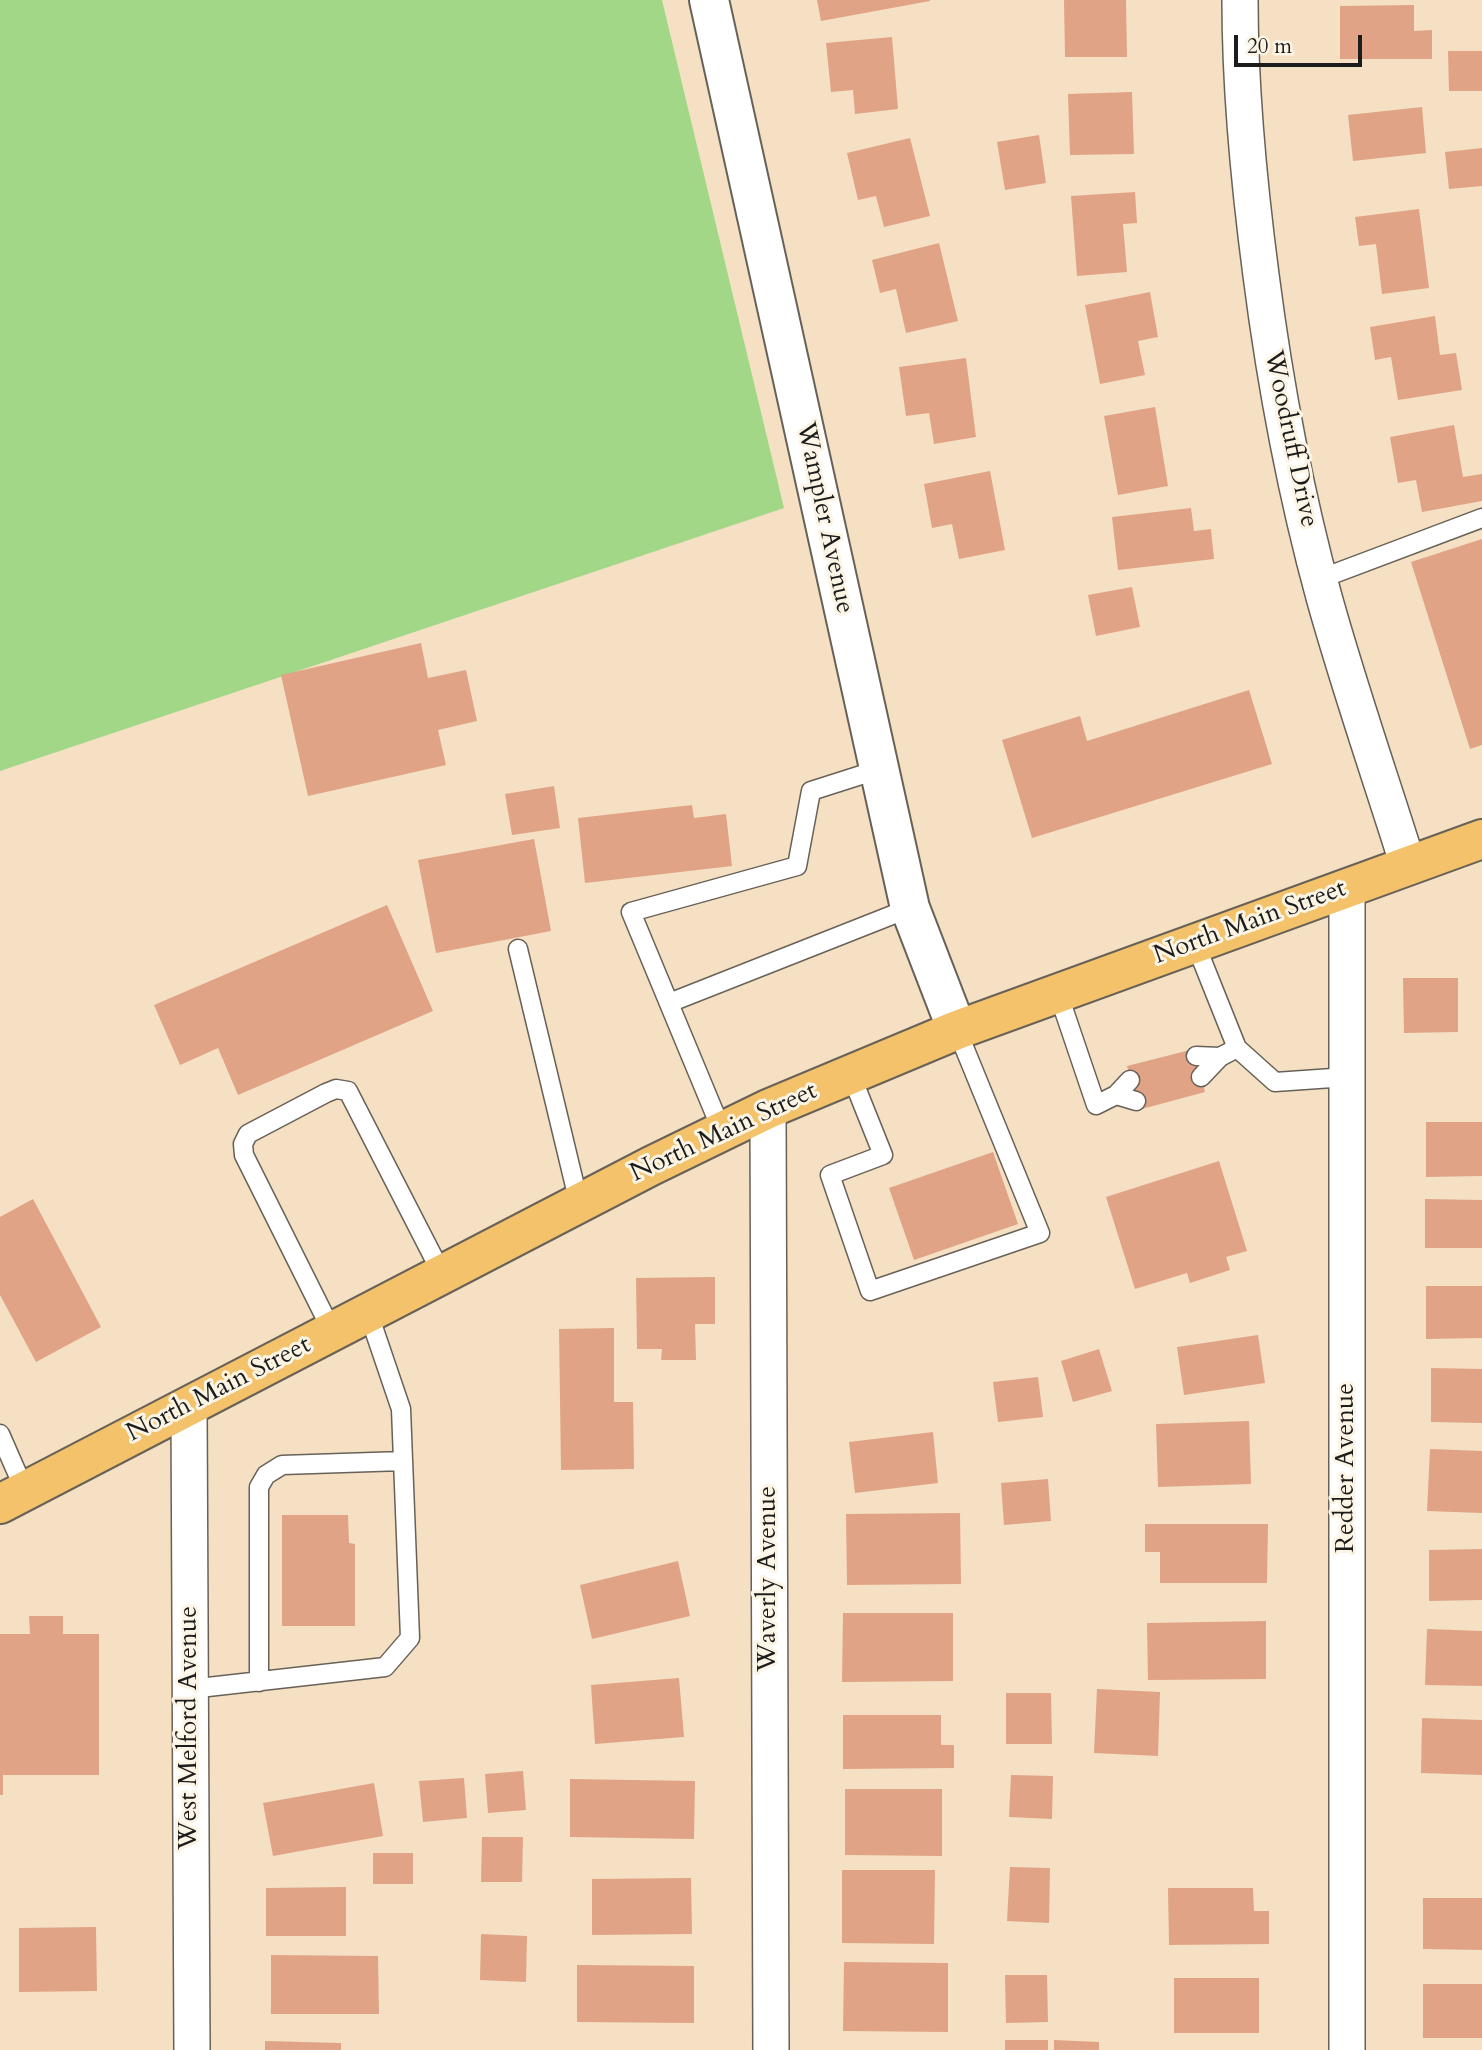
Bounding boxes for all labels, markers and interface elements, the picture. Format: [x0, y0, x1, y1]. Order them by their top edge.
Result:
scale bar [1237, 21, 1365, 65]
text: 20 m [1247, 32, 1292, 61]
street label: Woodruff Drive [1256, 348, 1324, 530]
street label: Wampler Avenue [788, 419, 860, 617]
street label: North Main Street [1150, 874, 1350, 972]
street label: North Main Street [626, 1076, 822, 1190]
street label: North Main Street [122, 1330, 316, 1450]
street label: Redder Avenue [1331, 1383, 1363, 1553]
street label: Waverly Avenue [753, 1486, 785, 1672]
street label: West Melford Avenue [174, 1606, 206, 1850]

